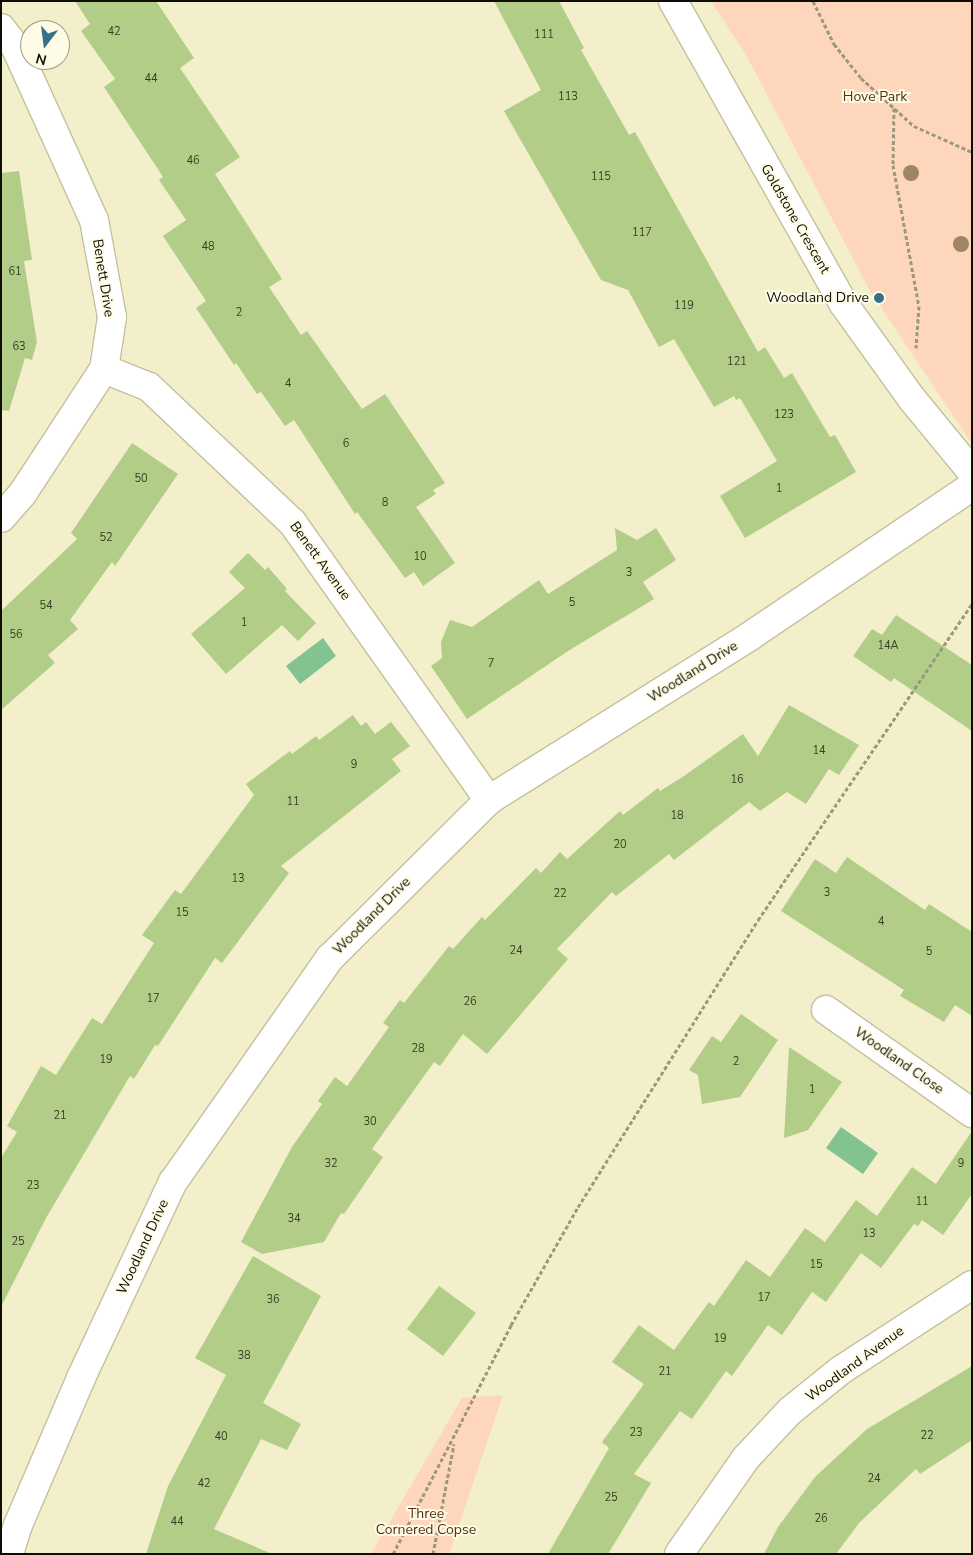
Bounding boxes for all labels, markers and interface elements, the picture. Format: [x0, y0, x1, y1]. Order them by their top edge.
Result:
north arrow [20, 20, 70, 70]
house number: 42 [107, 25, 121, 39]
house number: 111 [534, 28, 554, 42]
text: N [34, 48, 49, 70]
house number: 44 [144, 72, 158, 86]
park label: Hove Park [843, 89, 907, 105]
house number: 113 [558, 90, 578, 104]
house number: 46 [186, 154, 200, 168]
street label: Goldstone Crescent [757, 161, 833, 277]
house number: 115 [591, 170, 611, 184]
house number: 117 [632, 226, 652, 240]
street label: Benett Drive [89, 238, 117, 318]
house number: 48 [201, 240, 215, 254]
house number: 61 [8, 265, 22, 279]
place label: Woodland Drive [766, 290, 869, 306]
marker: Woodland Drive [873, 292, 885, 304]
house number: 119 [674, 299, 694, 313]
house number: 2 [236, 306, 242, 320]
house number: 63 [12, 340, 26, 354]
house number: 121 [727, 355, 747, 369]
house number: 4 [285, 377, 291, 391]
house number: 123 [774, 408, 794, 422]
house number: 6 [343, 437, 349, 451]
house number: 50 [134, 472, 148, 486]
house number: 1 [776, 482, 782, 496]
house number: 8 [382, 496, 388, 510]
street label: Benett Avenue [286, 518, 354, 604]
house number: 52 [99, 531, 113, 545]
house number: 10 [413, 550, 427, 564]
house number: 3 [626, 566, 632, 580]
house number: 5 [569, 596, 575, 610]
house number: 54 [39, 599, 53, 613]
house number: 1 [241, 616, 247, 630]
house number: 56 [9, 628, 23, 642]
street label: Woodland Drive [645, 638, 741, 706]
house number: 14A [877, 639, 899, 653]
house number: 7 [488, 657, 494, 671]
house number: 14 [812, 744, 826, 758]
house number: 9 [351, 758, 357, 772]
house number: 16 [730, 773, 744, 787]
house number: 11 [286, 795, 300, 809]
house number: 18 [670, 809, 684, 823]
house number: 20 [613, 838, 627, 852]
house number: 13 [231, 872, 245, 886]
street label: Woodland Drive [330, 874, 414, 958]
house number: 3 [824, 886, 830, 900]
house number: 22 [553, 887, 567, 901]
house number: 15 [175, 906, 189, 920]
house number: 4 [878, 915, 884, 929]
house number: 24 [509, 944, 523, 958]
house number: 5 [926, 945, 932, 959]
house number: 17 [146, 992, 160, 1006]
house number: 26 [463, 995, 477, 1009]
street label: Woodland Close [851, 1024, 947, 1098]
house number: 28 [411, 1042, 425, 1056]
house number: 19 [99, 1053, 113, 1067]
house number: 2 [733, 1055, 739, 1069]
house number: 1 [809, 1083, 815, 1097]
house number: 21 [53, 1109, 67, 1123]
house number: 30 [363, 1115, 377, 1129]
house number: 32 [324, 1157, 338, 1171]
house number: 9 [958, 1157, 964, 1171]
house number: 23 [26, 1179, 40, 1193]
house number: 11 [915, 1195, 929, 1209]
street label: Woodland Drive [114, 1197, 172, 1297]
house number: 34 [287, 1212, 301, 1226]
house number: 13 [862, 1227, 876, 1241]
house number: 25 [11, 1235, 25, 1249]
house number: 15 [809, 1258, 823, 1272]
house number: 17 [757, 1291, 771, 1305]
house number: 36 [266, 1293, 280, 1307]
street label: Woodland Avenue [803, 1323, 907, 1405]
house number: 19 [713, 1332, 727, 1346]
house number: 38 [237, 1349, 251, 1363]
house number: 21 [658, 1365, 672, 1379]
house number: 23 [629, 1426, 643, 1440]
house number: 22 [920, 1429, 934, 1443]
house number: 40 [214, 1430, 228, 1444]
house number: 24 [867, 1472, 881, 1486]
house number: 42 [197, 1477, 211, 1491]
house number: 25 [604, 1491, 618, 1505]
park label: Three Cornered Copse [376, 1506, 476, 1538]
house number: 26 [814, 1512, 828, 1526]
house number: 44 [170, 1515, 184, 1529]

